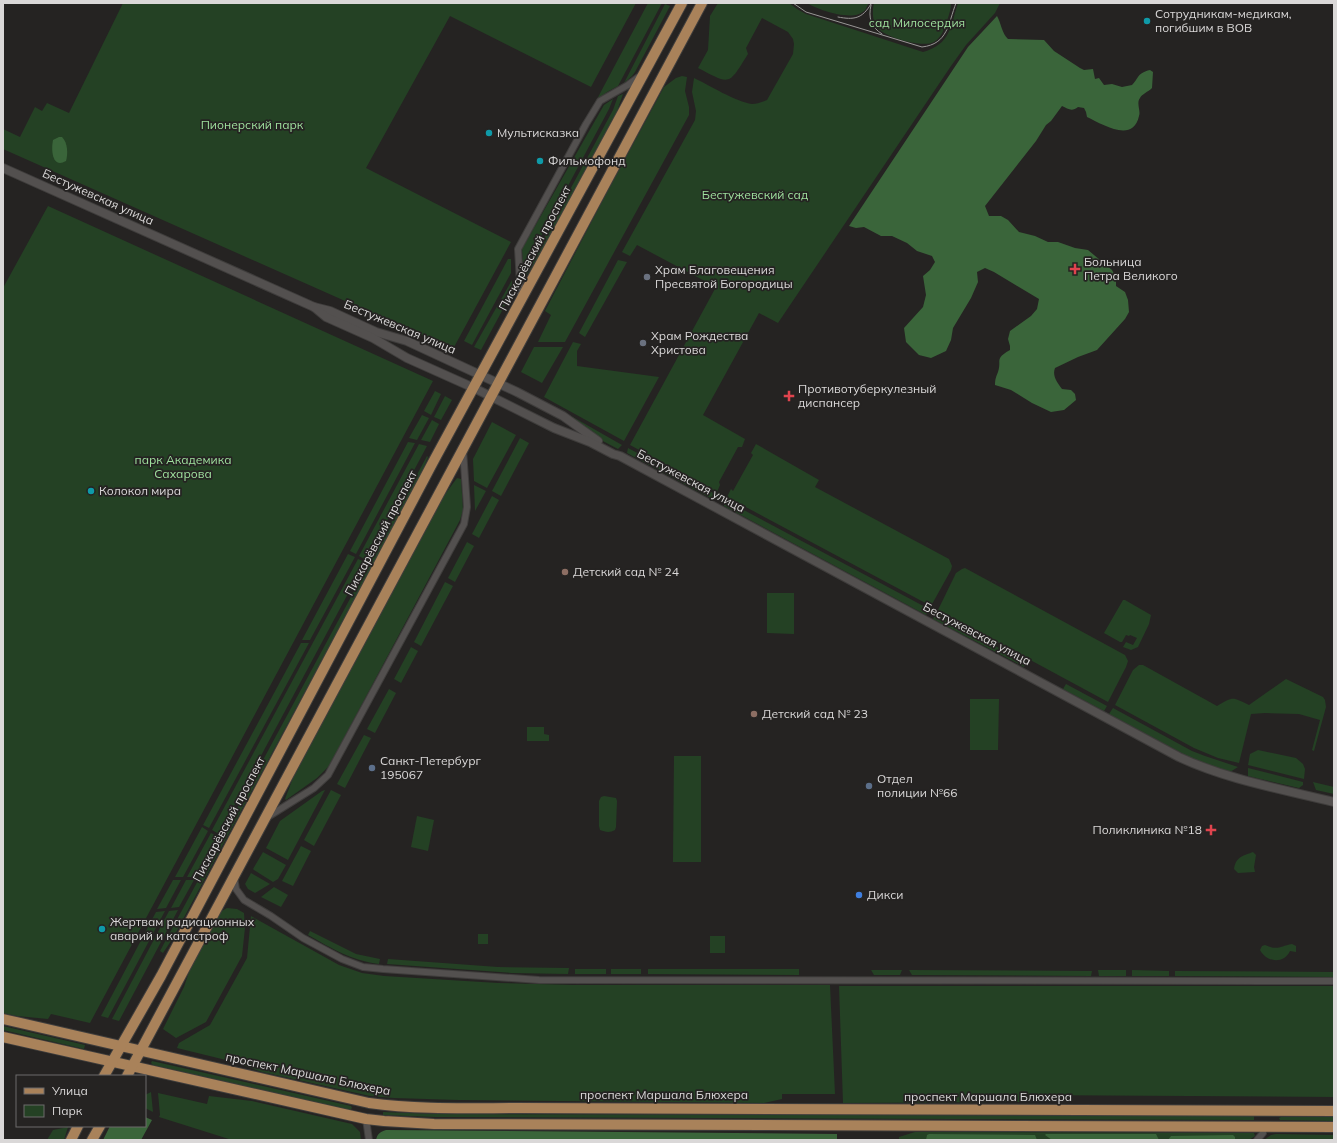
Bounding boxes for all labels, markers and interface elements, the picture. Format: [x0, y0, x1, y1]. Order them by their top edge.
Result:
place label: Сотрудникам-медикам, погибшим в ВОВ [1155, 6, 1291, 35]
park label: сад Милосердия [869, 15, 965, 30]
marker: Сотрудникам-медикам, погибшим в ВОВ [1142, 16, 1152, 26]
park label: Пионерский парк [201, 117, 304, 132]
place label: Мультисказка [497, 125, 579, 140]
marker: Мультисказка [484, 128, 494, 138]
place label: Фильмофонд [548, 153, 626, 168]
marker: Фильмофонд [535, 156, 545, 166]
street label: Бестужевская улица [40, 165, 156, 228]
street label: Пискарёвский проспект [495, 182, 574, 313]
park label: Бестужевский сад [702, 187, 808, 202]
place label: Больница Петра Великого [1084, 254, 1178, 283]
place label: Храм Благовещения Пресвятой Богородицы [655, 262, 793, 291]
marker: Больница Петра Великого [1069, 263, 1081, 275]
marker: Храм Благовещения Пресвятой Богородицы [642, 272, 652, 282]
street label: Бестужевская улица [342, 296, 459, 357]
place label: Храм Рождества Христова [651, 328, 748, 357]
marker: Храм Рождества Христова [638, 338, 648, 348]
place label: Противотуберкулезный диспансер [798, 381, 936, 410]
marker: Противотуберкулезный диспансер [783, 390, 795, 402]
street label: Бестужевская улица [635, 446, 748, 515]
park label: парк Академика Сахарова [135, 452, 231, 481]
street label: Пискарёвский проспект [341, 467, 420, 598]
place label: Колокол мира [99, 483, 181, 498]
marker: Колокол мира [86, 486, 96, 496]
place label: Детский сад № 24 [573, 564, 679, 579]
marker: Детский сад № 24 [560, 567, 570, 577]
street label: Бестужевская улица [921, 599, 1034, 668]
place label: Детский сад № 23 [762, 706, 868, 721]
marker: Детский сад № 23 [749, 709, 759, 719]
street label: Пискарёвский проспект [189, 753, 268, 884]
place label: Санкт-Петербург 195067 [380, 753, 482, 782]
marker: Санкт-Петербург 195067 [367, 763, 377, 773]
place label: Отдел полиции №66 [877, 771, 957, 800]
marker: Отдел полиции №66 [864, 781, 874, 791]
place label: Поликлиника №18 [1092, 822, 1202, 837]
marker: Поликлиника №18 [1205, 824, 1217, 836]
place label: Дикси [867, 887, 903, 902]
marker: Дикси [854, 890, 864, 900]
place label: Жертвам радиационных аварий и катастроф [110, 914, 255, 943]
marker: Жертвам радиационных аварий и катастроф [97, 924, 107, 934]
street label: проспект Маршала Блюхера [224, 1049, 392, 1098]
legend [16, 1075, 146, 1127]
text: Улица [51, 1083, 88, 1098]
street label: проспект Маршала Блюхера [580, 1087, 748, 1102]
street label: проспект Маршала Блюхера [904, 1089, 1072, 1104]
text: Парк [52, 1103, 83, 1118]

